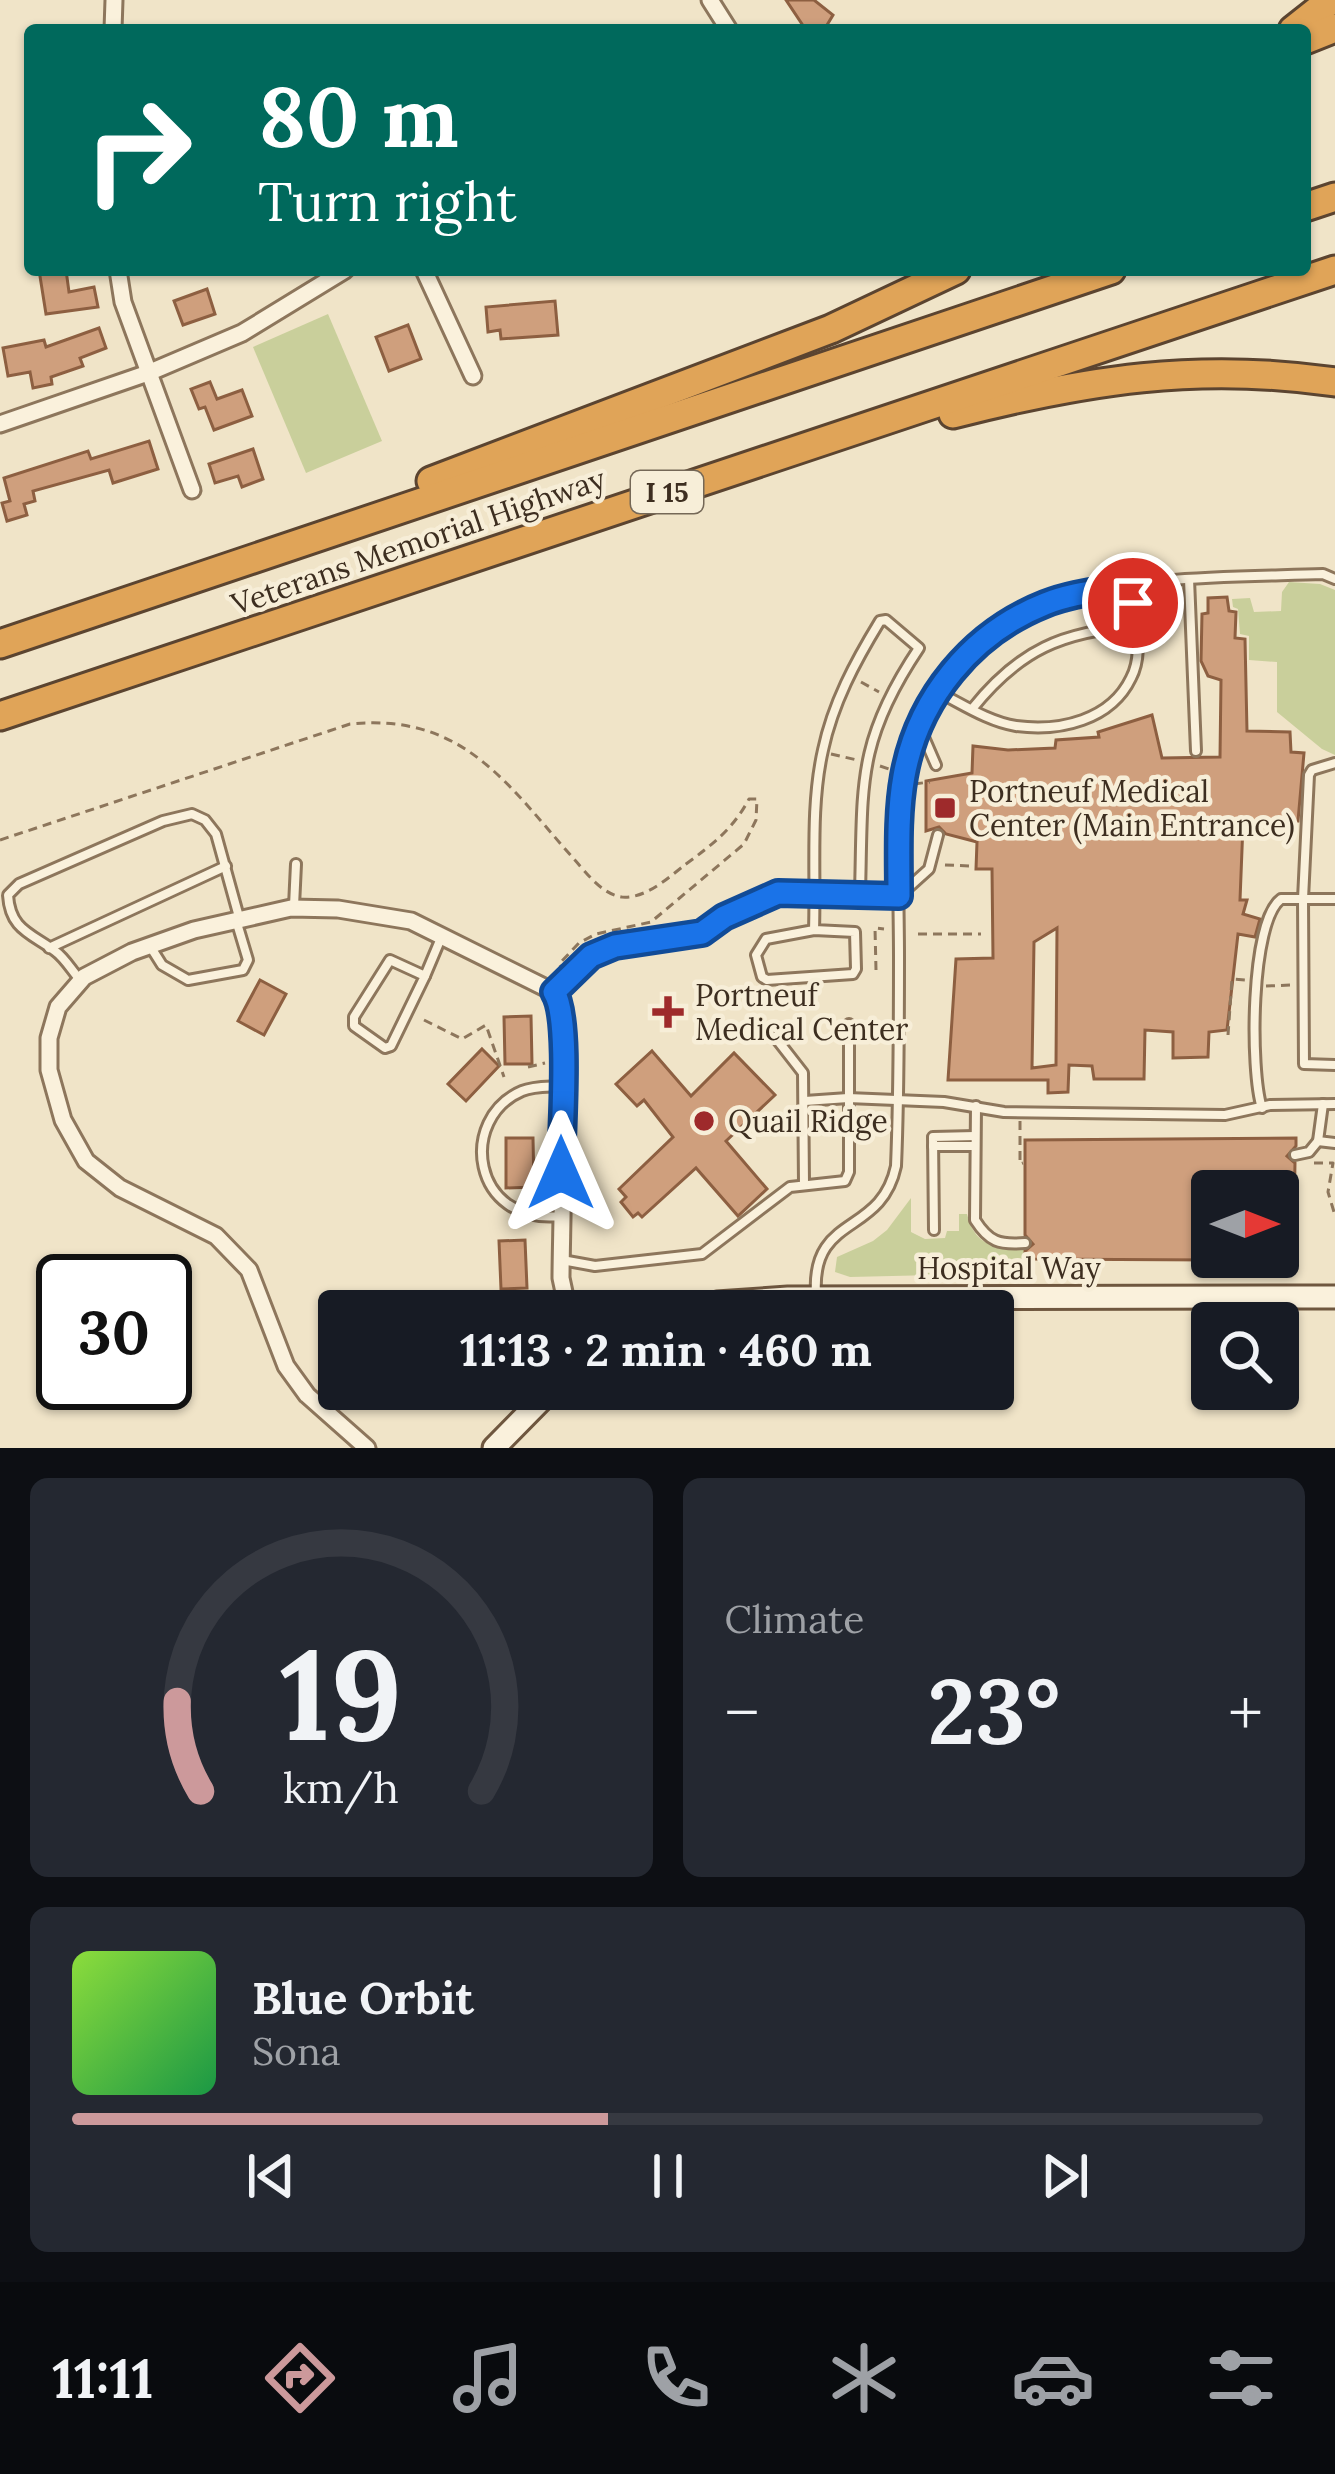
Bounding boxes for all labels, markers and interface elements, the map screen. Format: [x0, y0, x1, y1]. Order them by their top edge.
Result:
text: 80 m [258, 62, 459, 170]
icon: right [60, 72, 216, 228]
text: Turn right [258, 167, 517, 236]
street label: Veterans Memorial Highway [225, 459, 610, 624]
road number: I 15 [631, 471, 703, 513]
pin [1082, 552, 1184, 654]
icon: arrive [1100, 570, 1166, 636]
place label: Portneuf Medical Center (Main Entrance) [969, 772, 1295, 845]
marker: Portneuf Medical Center (Main Entrance) [932, 795, 958, 821]
place label: Portneuf Medical Center [695, 976, 908, 1048]
marker: Portneuf Medical Center [652, 996, 684, 1028]
place label: Quail Ridge [728, 1102, 888, 1141]
marker: Quail Ridge [691, 1108, 717, 1134]
position arrow [498, 1110, 624, 1236]
north arrow [1191, 1170, 1299, 1278]
map controls [1191, 1170, 1299, 1410]
street label: Hospital Way [917, 1249, 1101, 1288]
speed limit sign: 30 [36, 1254, 192, 1410]
button: search [1191, 1302, 1299, 1410]
text: 11:13 · 2 min · 460 m [460, 1321, 872, 1378]
text: Climate [725, 1594, 864, 1644]
text: 19 [280, 1614, 403, 1774]
text: 23° [927, 1653, 1060, 1769]
text: − [725, 1670, 759, 1754]
text: + [1228, 1670, 1263, 1754]
text: km/h [283, 1759, 399, 1814]
text: Blue Orbit [252, 1969, 474, 2026]
text: Sona [252, 2026, 341, 2076]
icon: previous [238, 2143, 304, 2209]
icon: pause [635, 2143, 701, 2209]
icon: next [1032, 2143, 1098, 2209]
icon: directions [258, 2336, 342, 2420]
icon: music [446, 2336, 530, 2420]
icon: phone [634, 2336, 718, 2420]
icon: climate [822, 2336, 906, 2420]
icon: car [1011, 2336, 1095, 2420]
icon: filters [1199, 2336, 1283, 2420]
text: 11:11 [52, 2344, 153, 2413]

